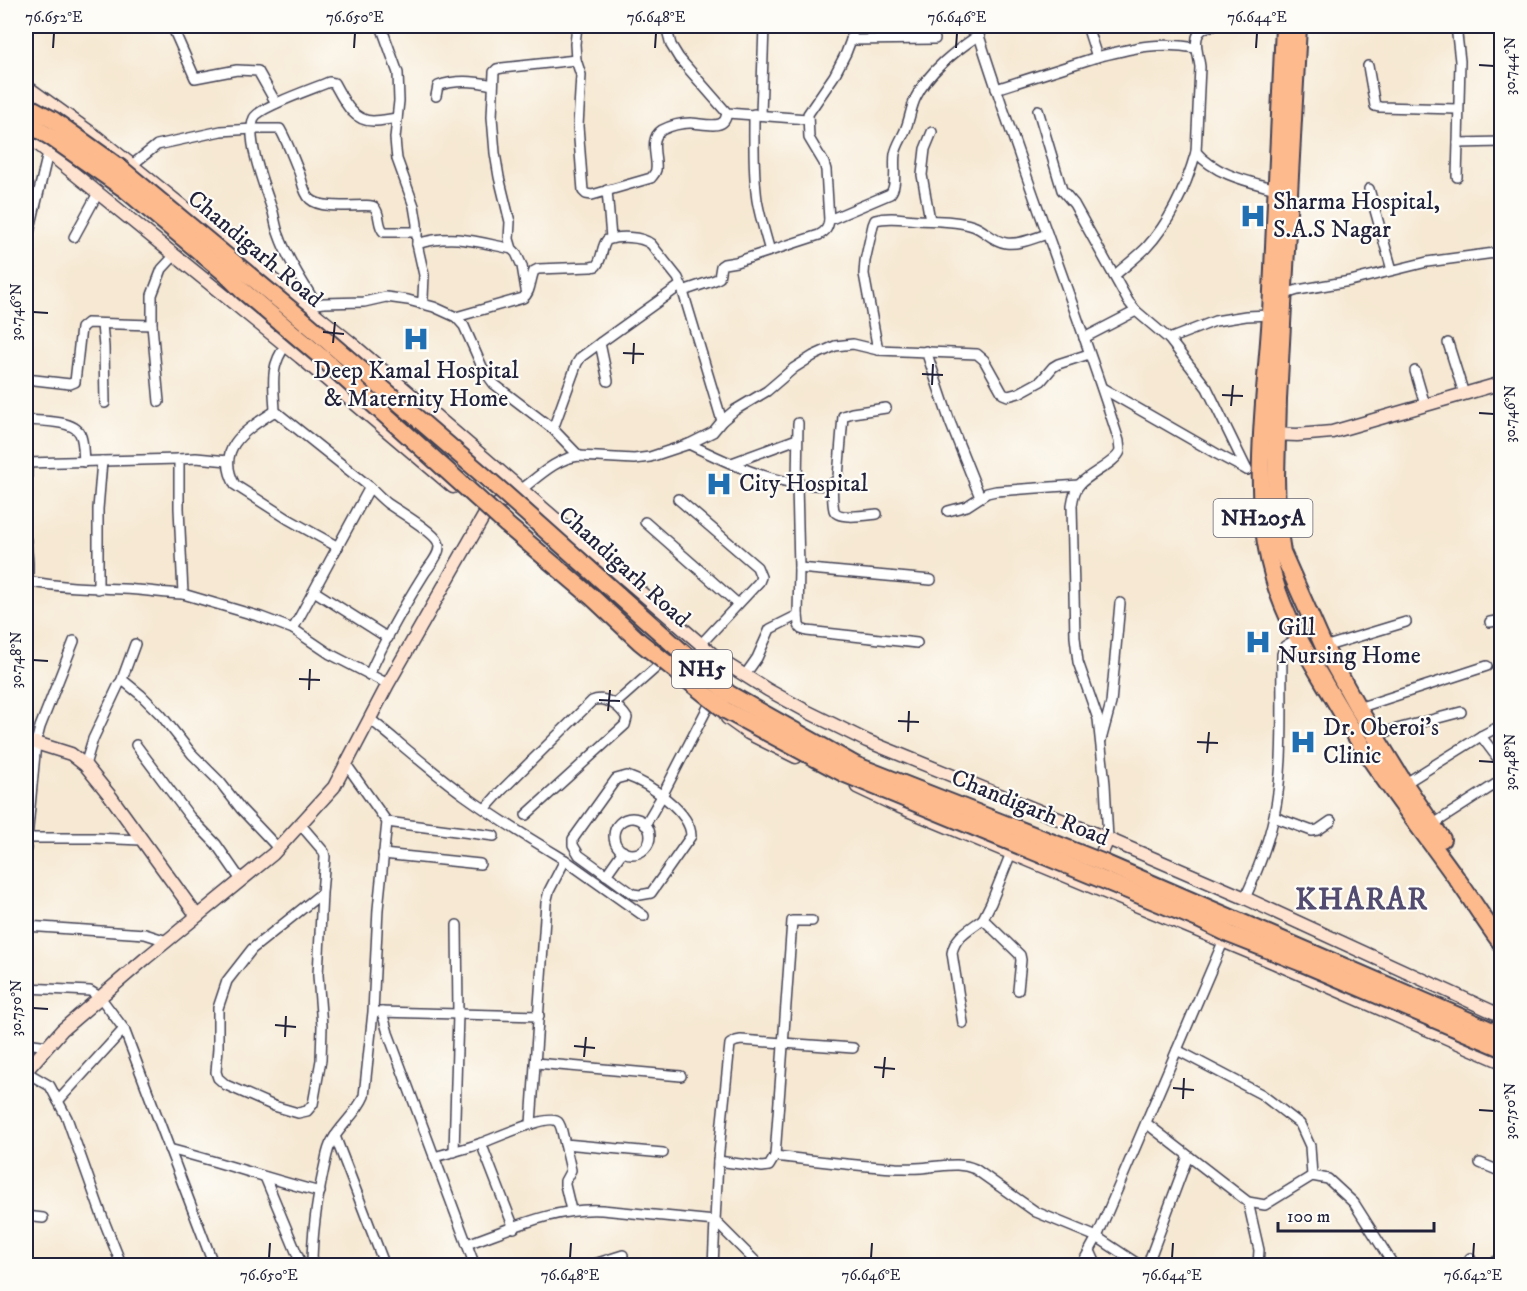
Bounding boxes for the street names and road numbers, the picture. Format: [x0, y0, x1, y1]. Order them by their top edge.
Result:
street label: Chandigarh Road [181, 184, 329, 314]
road number: NH205A [1214, 499, 1312, 537]
street label: Chandigarh Road [552, 500, 696, 634]
road number: NH5 [672, 650, 732, 688]
street label: Chandigarh Road [947, 763, 1113, 853]

